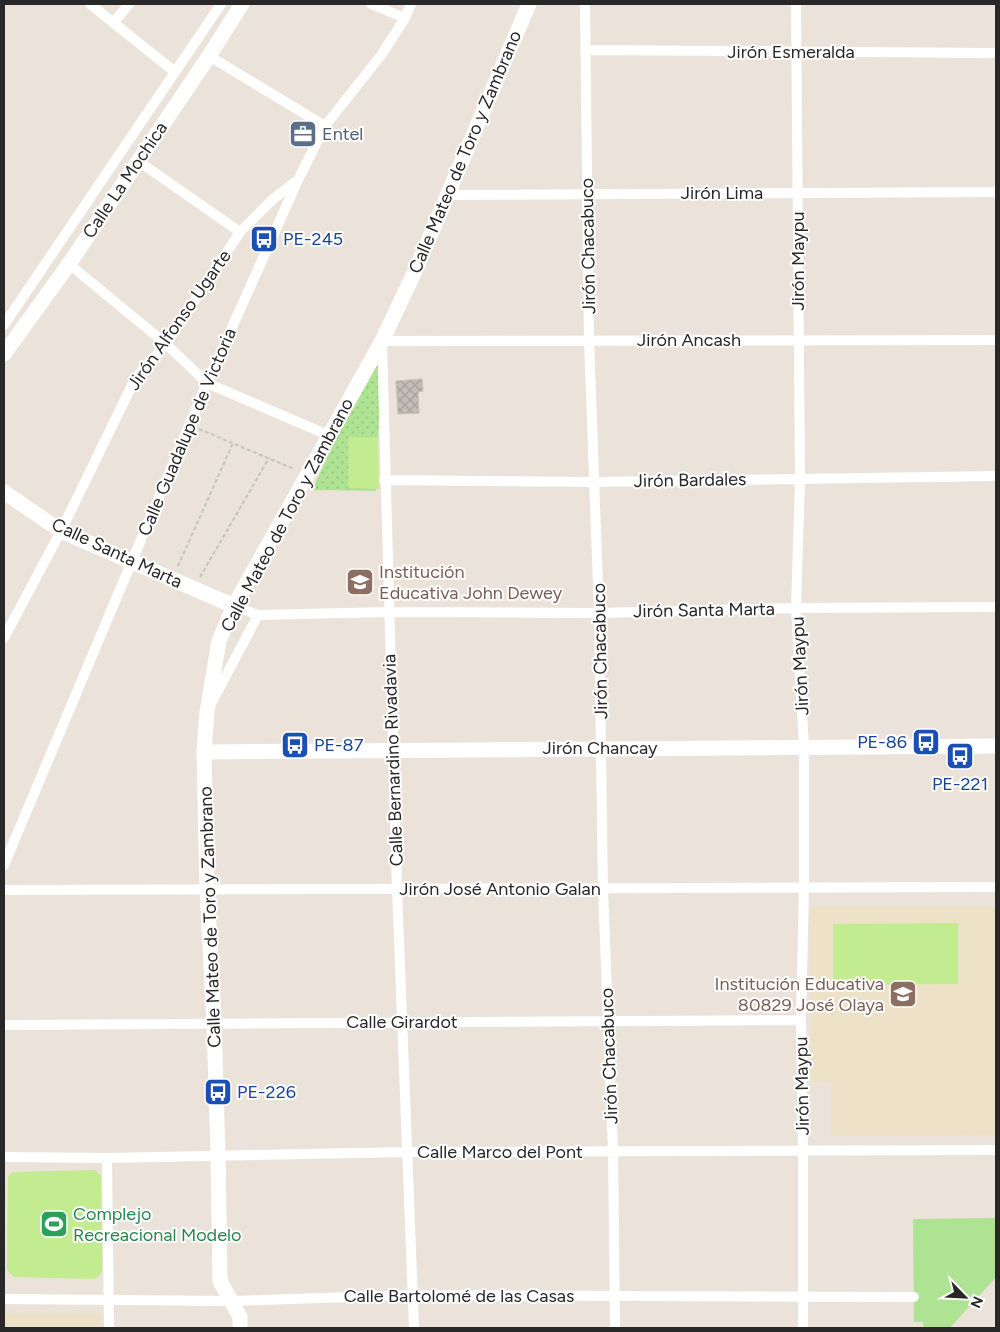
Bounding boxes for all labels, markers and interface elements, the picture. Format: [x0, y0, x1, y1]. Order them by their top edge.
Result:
street label: Calle Mateo de Toro y Zambrano [404, 27, 526, 277]
street label: Jirón Esmeralda [727, 41, 855, 63]
street label: Calle La Mochica [78, 118, 172, 242]
office icon: Entel [288, 119, 318, 149]
place label: Entel [322, 123, 363, 145]
street label: Jirón Chacabuco [576, 178, 600, 314]
street label: Jirón Lima [681, 182, 763, 204]
street label: Jirón Maypu [787, 212, 809, 310]
bus stop icon: PE-245 [249, 224, 279, 254]
place label: PE-245 [283, 228, 343, 250]
street label: Jirón Alfonso Ugarte [122, 246, 236, 394]
street label: Calle Guadalupe de Victoria [133, 325, 241, 539]
street label: Jirón Ancash [637, 329, 741, 351]
street label: Calle Mateo de Toro y Zambrano [216, 394, 358, 636]
street label: Jirón Bardales [633, 468, 747, 492]
street label: Calle Santa Marta [48, 513, 186, 593]
place label: Institución Educativa John Dewey [379, 561, 563, 604]
school or university icon: Institución Educativa John Dewey [345, 567, 375, 597]
street label: Jirón Chacabuco [588, 583, 612, 719]
street label: Jirón Santa Marta [633, 598, 775, 622]
street label: Jirón Maypu [786, 616, 814, 716]
street label: Calle Bernardino Rivadavia [378, 654, 408, 866]
bus stop icon: PE-86 [911, 727, 941, 757]
bus stop icon: PE-87 [280, 730, 310, 760]
place label: PE-86 [857, 731, 907, 753]
place label: PE-87 [314, 734, 364, 756]
street label: Jirón Chancay [543, 737, 658, 759]
bus stop icon: PE-221 [945, 741, 975, 771]
place label: PE-221 [932, 773, 988, 795]
street label: Calle Mateo de Toro y Zambrano [194, 786, 226, 1048]
street label: Jirón José Antonio Galan [399, 878, 601, 900]
place label: Institución Educativa 80829 José Olaya [715, 973, 884, 1016]
school or university icon: Institución Educativa 80829 José Olaya [888, 979, 918, 1009]
street label: Jirón Chacabuco [596, 987, 622, 1125]
street label: Calle Girardot [346, 1011, 458, 1033]
street label: Jirón Maypu [790, 1036, 814, 1136]
bus stop icon: PE-226 [203, 1077, 233, 1107]
place label: PE-226 [237, 1081, 296, 1103]
street label: Calle Marco del Pont [417, 1141, 583, 1163]
place label: Complejo Recreacional Modelo [73, 1203, 241, 1246]
sports icon: Complejo Recreacional Modelo [39, 1209, 69, 1239]
north arrow [940, 1272, 990, 1322]
street label: Calle Bartolomé de las Casas [344, 1285, 574, 1307]
text: N [966, 1294, 986, 1310]

